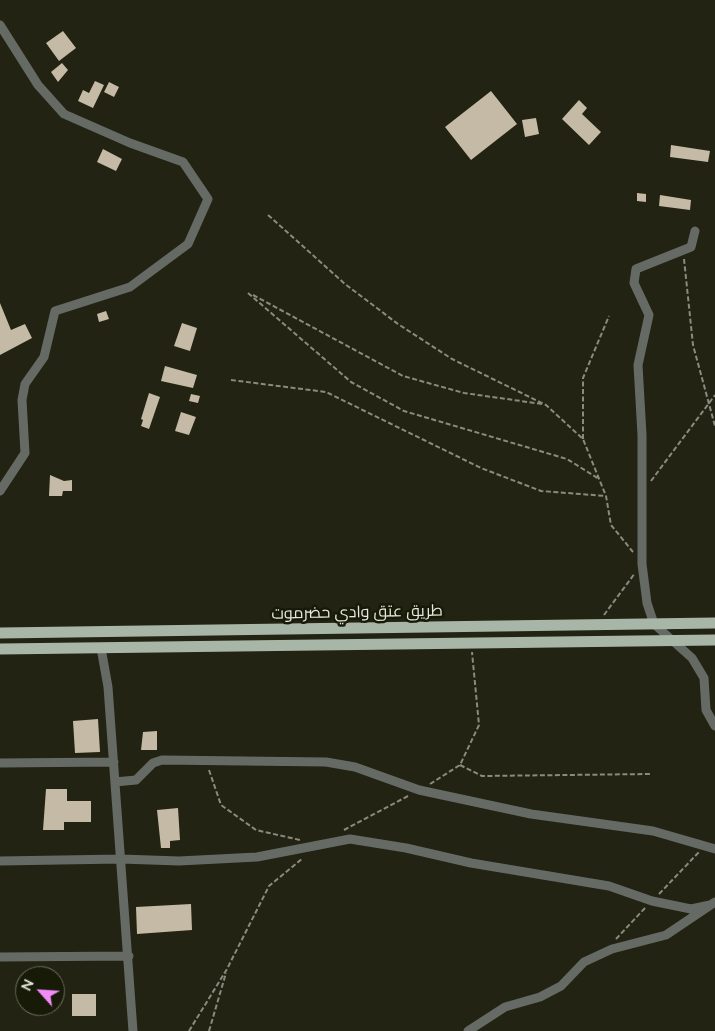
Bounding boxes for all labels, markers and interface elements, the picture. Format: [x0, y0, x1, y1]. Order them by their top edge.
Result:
street label: طريق عتق وادي حضرموت [271, 601, 443, 623]
north arrow [15, 966, 65, 1016]
text: N [17, 976, 37, 993]

